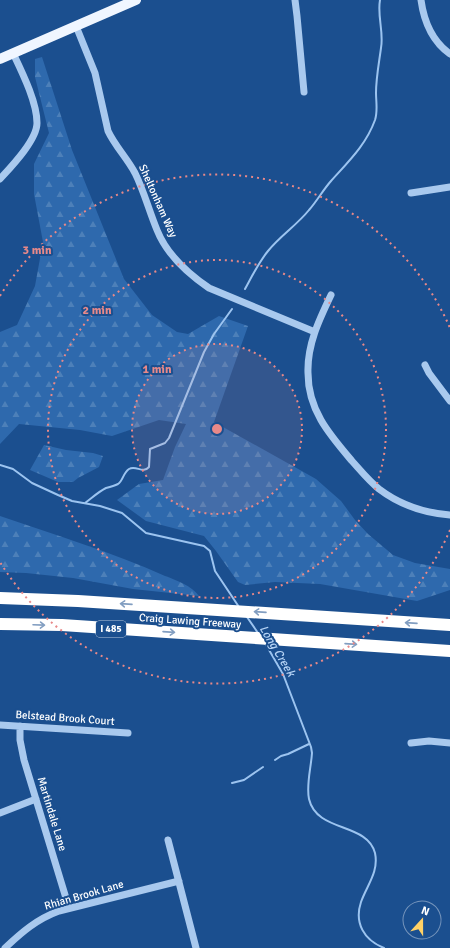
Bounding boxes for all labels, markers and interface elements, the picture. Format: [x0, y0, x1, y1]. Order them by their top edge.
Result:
street label: Sheltonham Way [136, 163, 180, 240]
text: 3 min [23, 243, 52, 258]
text: 2 min [83, 303, 112, 318]
text: 1 min [143, 362, 172, 377]
centre of rings [210, 422, 224, 436]
one-way arrow [120, 600, 133, 607]
one-way arrow [254, 609, 267, 616]
street label: Craig Lawing Freeway [138, 611, 242, 631]
one-way arrow [405, 619, 418, 626]
one-way arrow [32, 621, 45, 628]
road number: I 485 [96, 621, 126, 637]
water label: Long Creek [256, 623, 299, 680]
one-way arrow [162, 629, 175, 636]
one-way arrow [344, 641, 357, 648]
street label: Belstead Brook Court [15, 708, 115, 728]
street label: Martindale Lane [35, 775, 69, 853]
street label: Rhian Brook Lane [43, 877, 125, 913]
north arrow [402, 900, 442, 940]
text: N [420, 904, 431, 919]

